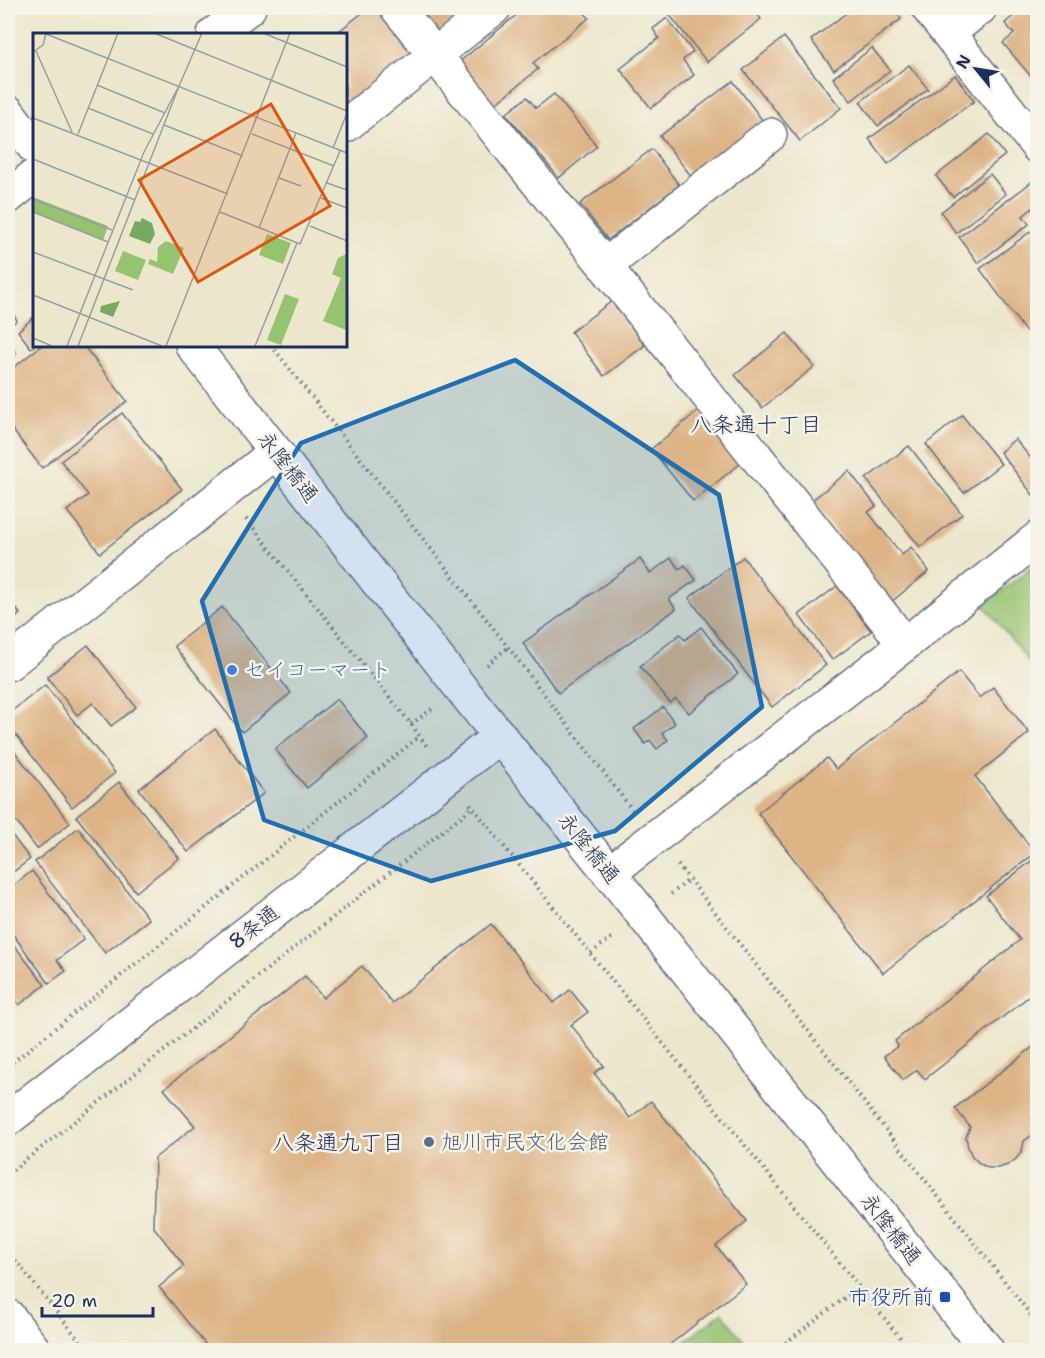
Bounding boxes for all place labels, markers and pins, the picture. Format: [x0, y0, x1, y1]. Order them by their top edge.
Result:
place label: セイコーマート [244, 656, 391, 684]
marker: セイコーマート [225, 663, 239, 677]
place label: 旭川市民文化会館 [441, 1128, 609, 1156]
marker: 旭川市民文化会館 [422, 1135, 436, 1149]
place label: 市役所前 [849, 1283, 933, 1311]
marker: 市役所前 [938, 1290, 952, 1304]

